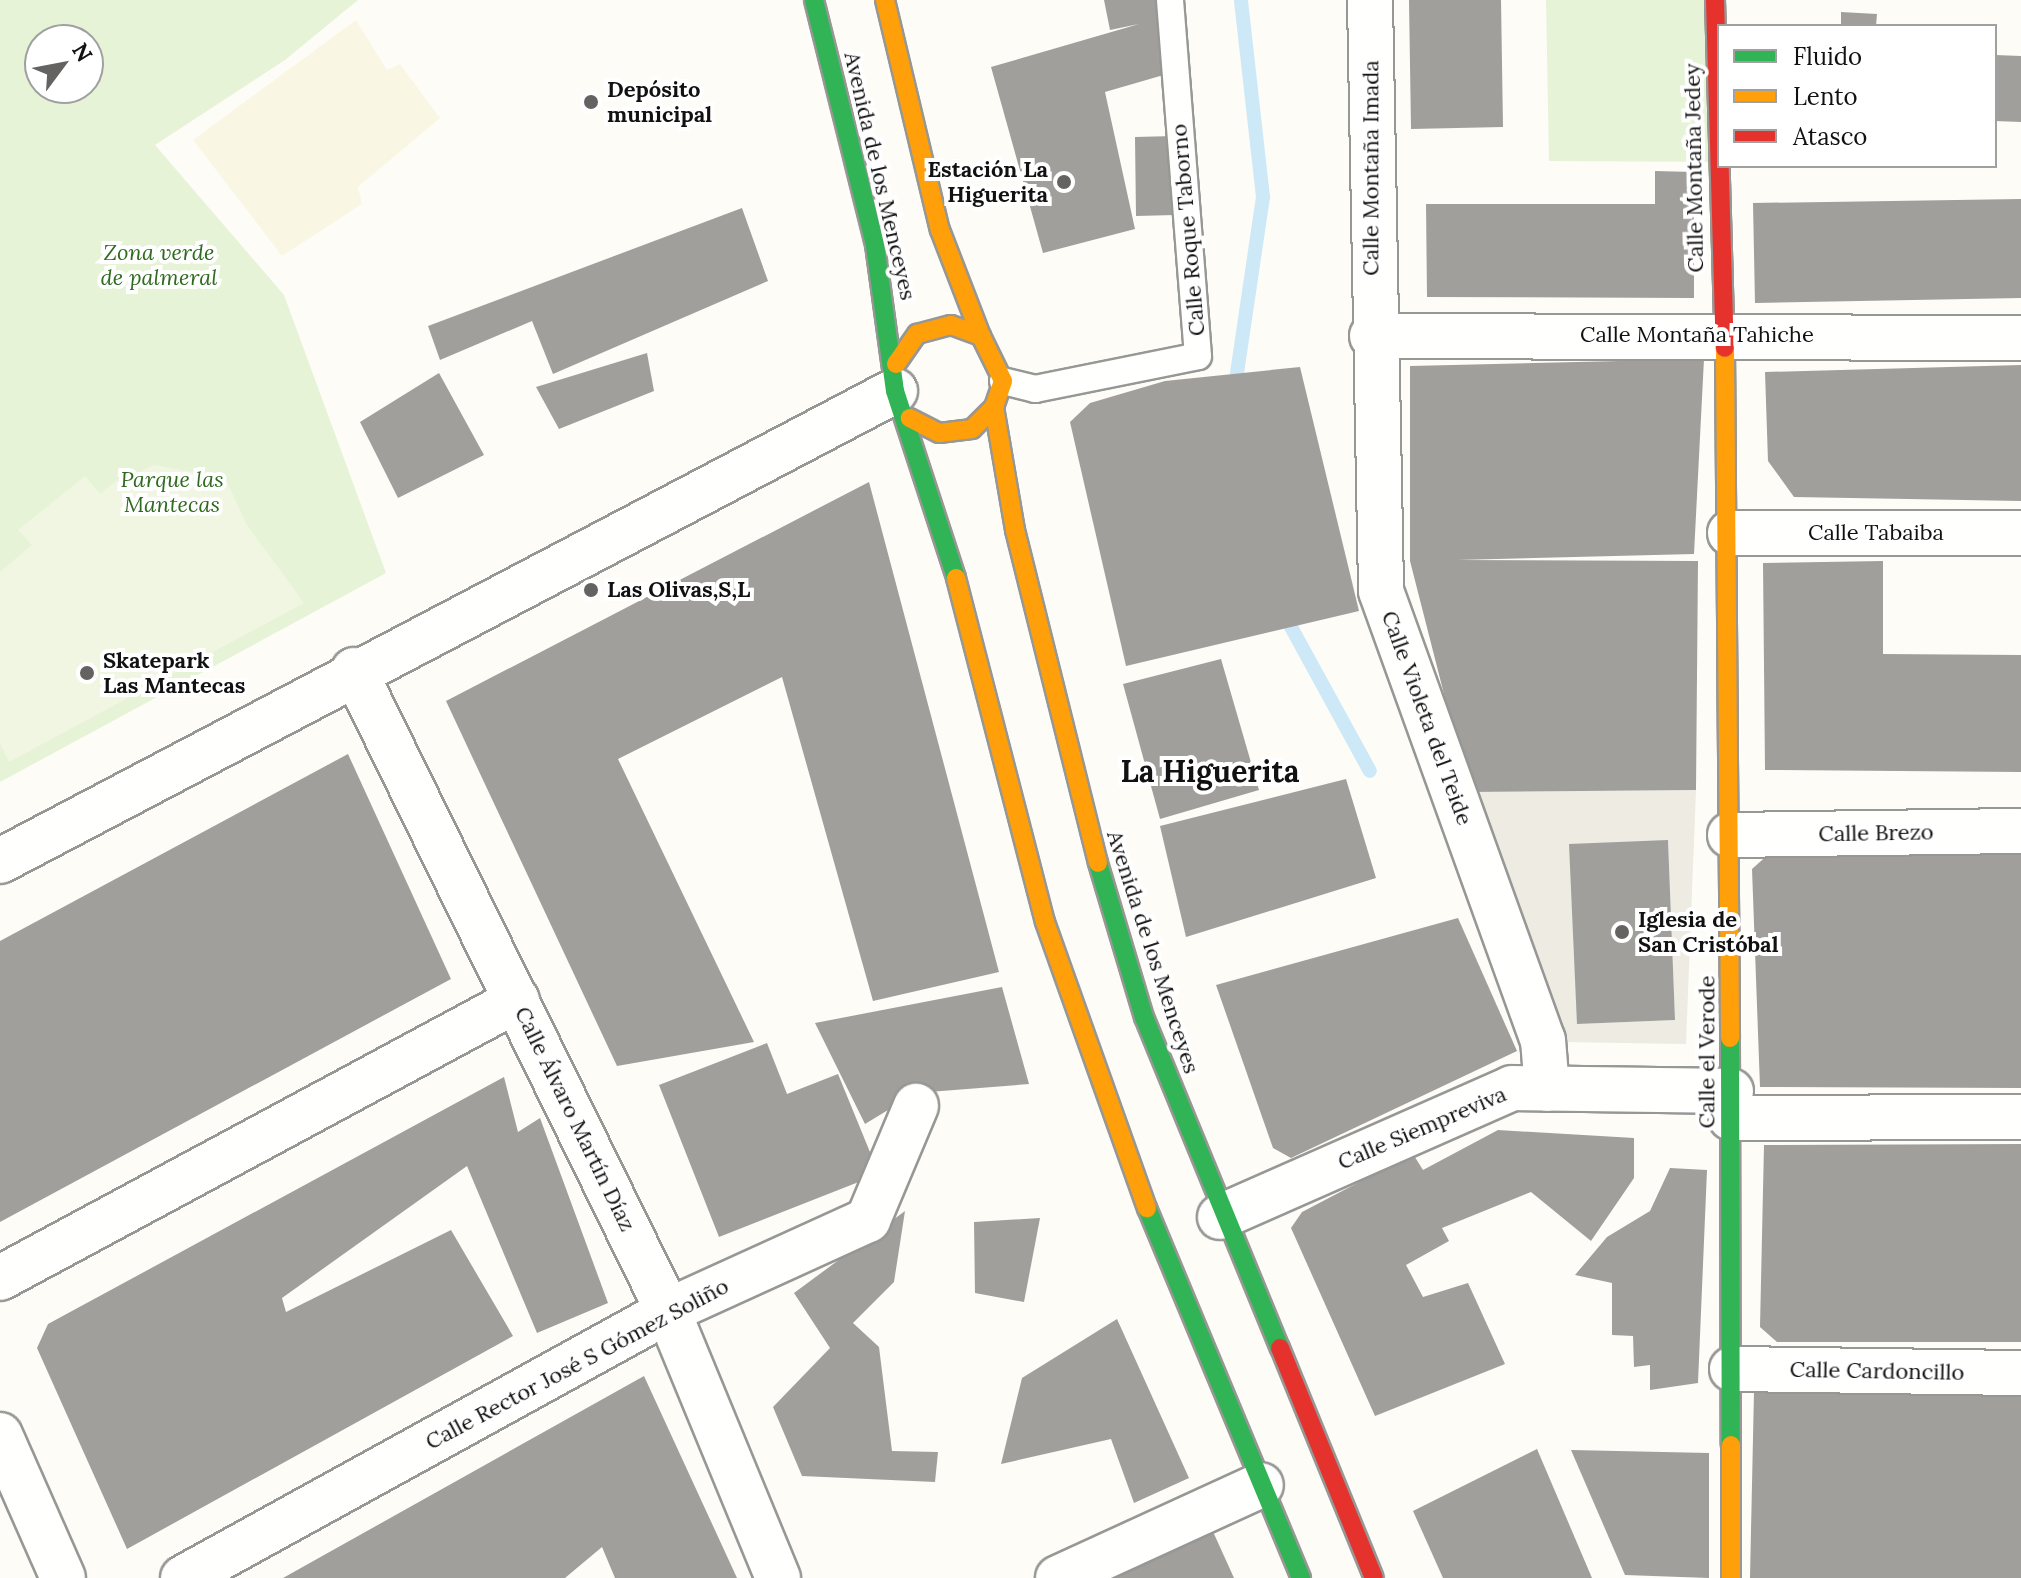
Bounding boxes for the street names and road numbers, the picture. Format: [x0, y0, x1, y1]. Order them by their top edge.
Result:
street label: Avenida de los Menceyes [839, 49, 921, 303]
street label: Calle Montaña Imada [1358, 60, 1384, 276]
street label: Calle Montaña Jedey [1679, 63, 1709, 273]
street label: Calle Roque Taborno [1166, 123, 1210, 337]
street label: Calle Montaña Tahiche [1580, 322, 1814, 348]
street label: Calle Tabaiba [1808, 520, 1944, 546]
street label: Calle Violeta del Teide [1376, 607, 1478, 829]
street label: Calle Brezo [1818, 819, 1934, 847]
street label: Avenida de los Menceyes [1101, 827, 1205, 1077]
street label: Calle el Verode [1694, 976, 1720, 1128]
street label: Calle Álvaro Martín Díaz [509, 1002, 641, 1236]
street label: Calle Siempreviva [1334, 1081, 1510, 1175]
street label: Calle Rector José S Gómez Soliño [421, 1273, 733, 1455]
street label: Calle Cardoncillo [1789, 1356, 1965, 1386]

